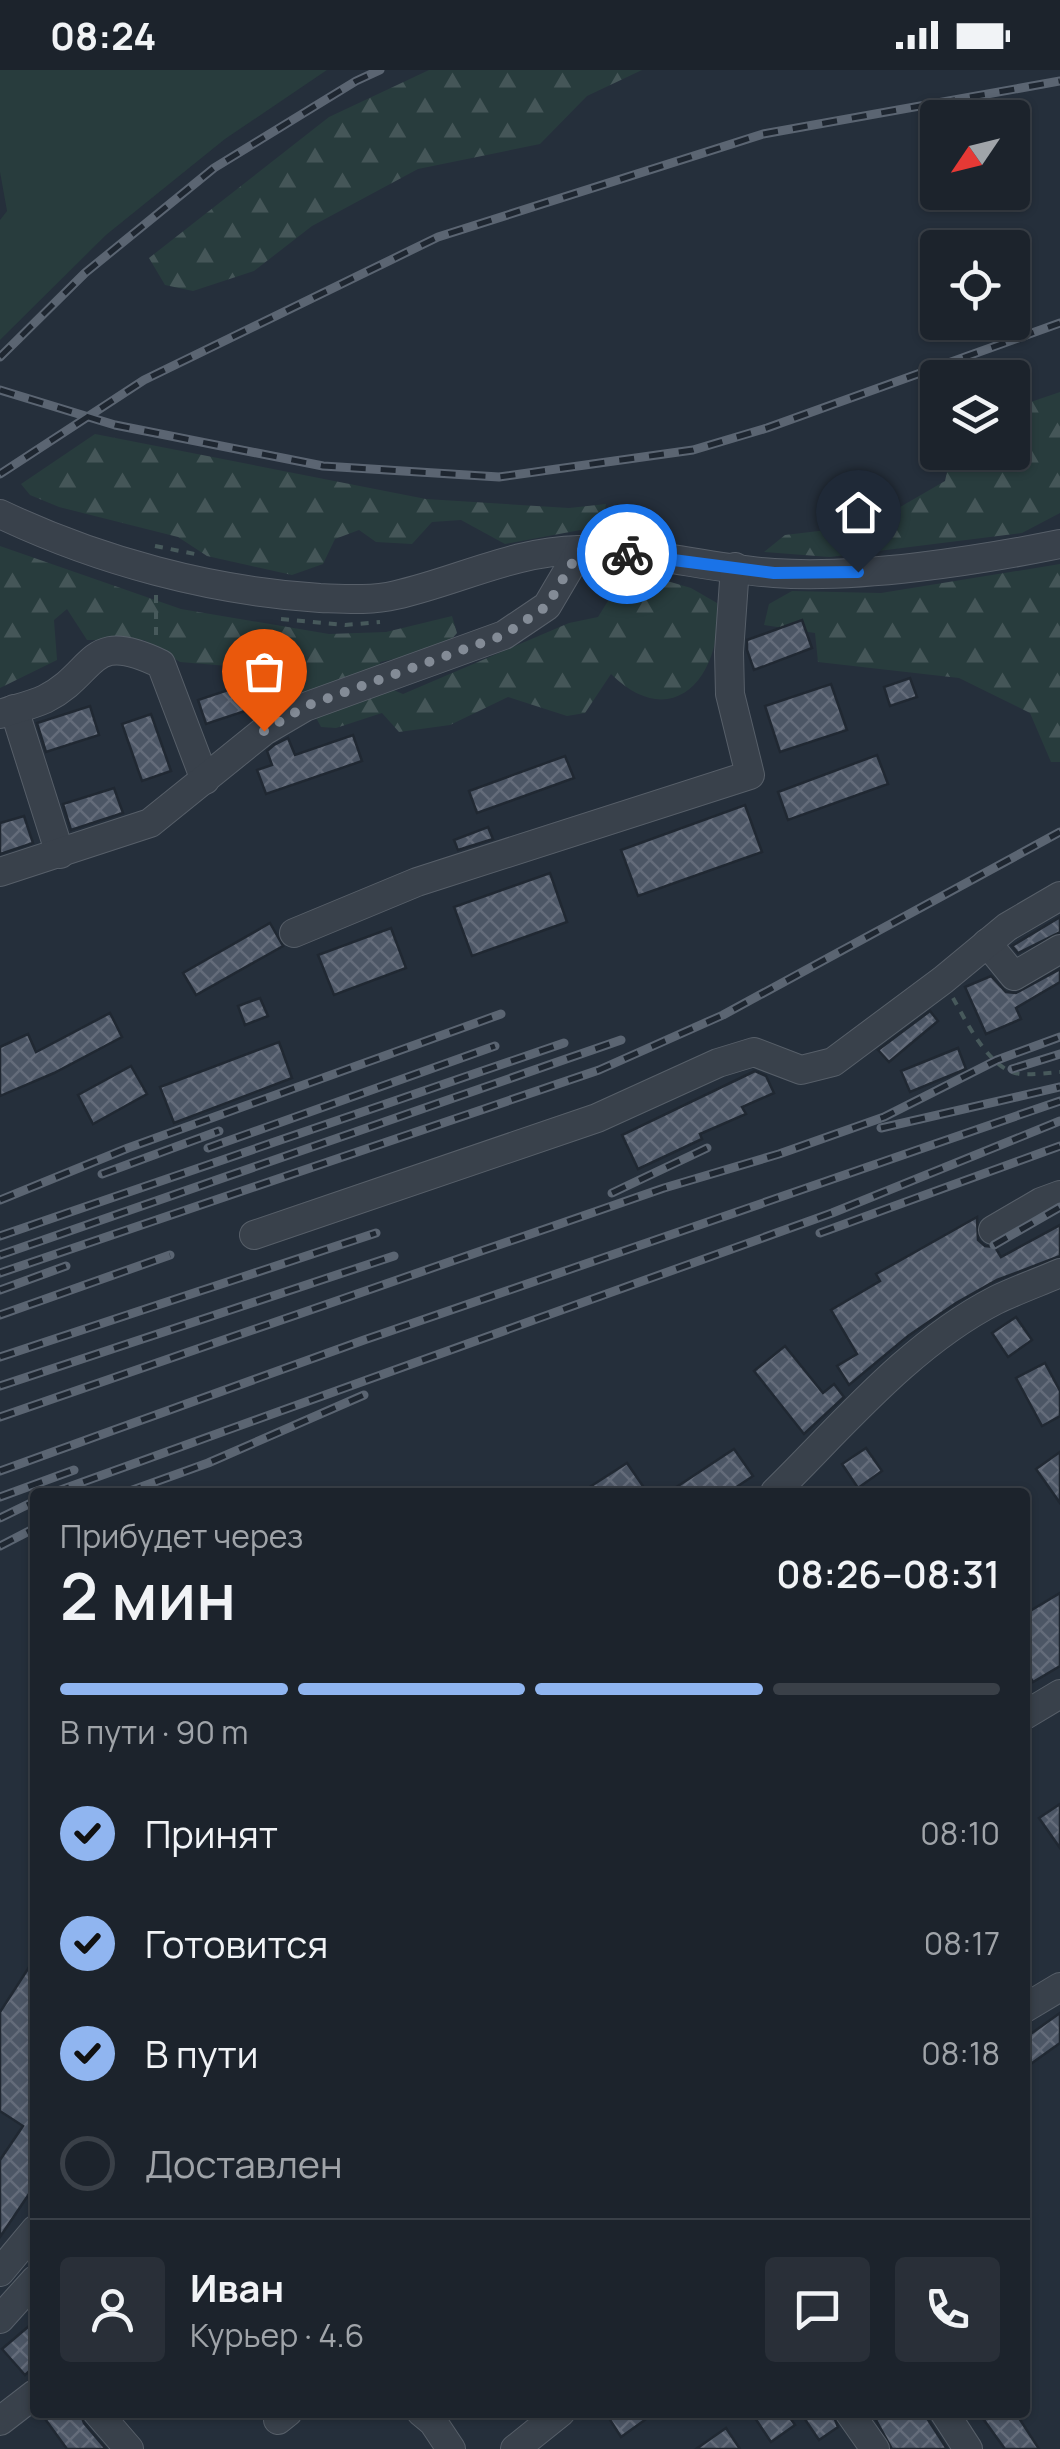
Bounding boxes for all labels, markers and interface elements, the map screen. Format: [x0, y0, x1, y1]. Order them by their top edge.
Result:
text: 08:24 [50, 9, 156, 61]
north arrow [920, 100, 1030, 210]
map controls [920, 100, 1030, 470]
button: locate [920, 230, 1030, 340]
button: layers [920, 360, 1030, 470]
pin [816, 470, 901, 573]
icon: home [831, 485, 886, 540]
courier [577, 504, 677, 604]
icon: bike [600, 527, 655, 582]
pin [222, 629, 307, 732]
icon: bag [237, 644, 292, 699]
text: Прибудет через [60, 1514, 303, 1558]
text: 08:26–08:31 [776, 1547, 1000, 1599]
text: 2 мин [60, 1551, 236, 1640]
text: В пути · 90 m [60, 1710, 248, 1754]
icon: check [60, 1806, 115, 1861]
text: Принят [145, 1807, 278, 1859]
text: 08:10 [920, 1811, 1000, 1855]
icon: check [60, 1916, 115, 1971]
text: Готовится [145, 1917, 328, 1969]
text: 08:17 [924, 1921, 1000, 1965]
icon: check [60, 2026, 115, 2081]
text: В пути [145, 2027, 258, 2079]
text: 08:18 [921, 2031, 1000, 2075]
text: Доставлен [145, 2137, 343, 2189]
button: person [60, 2257, 165, 2362]
button: chat [765, 2257, 870, 2362]
button: phone [895, 2257, 1000, 2362]
text: Иван [190, 2261, 284, 2313]
text: Курьер · 4.6 [190, 2313, 364, 2357]

